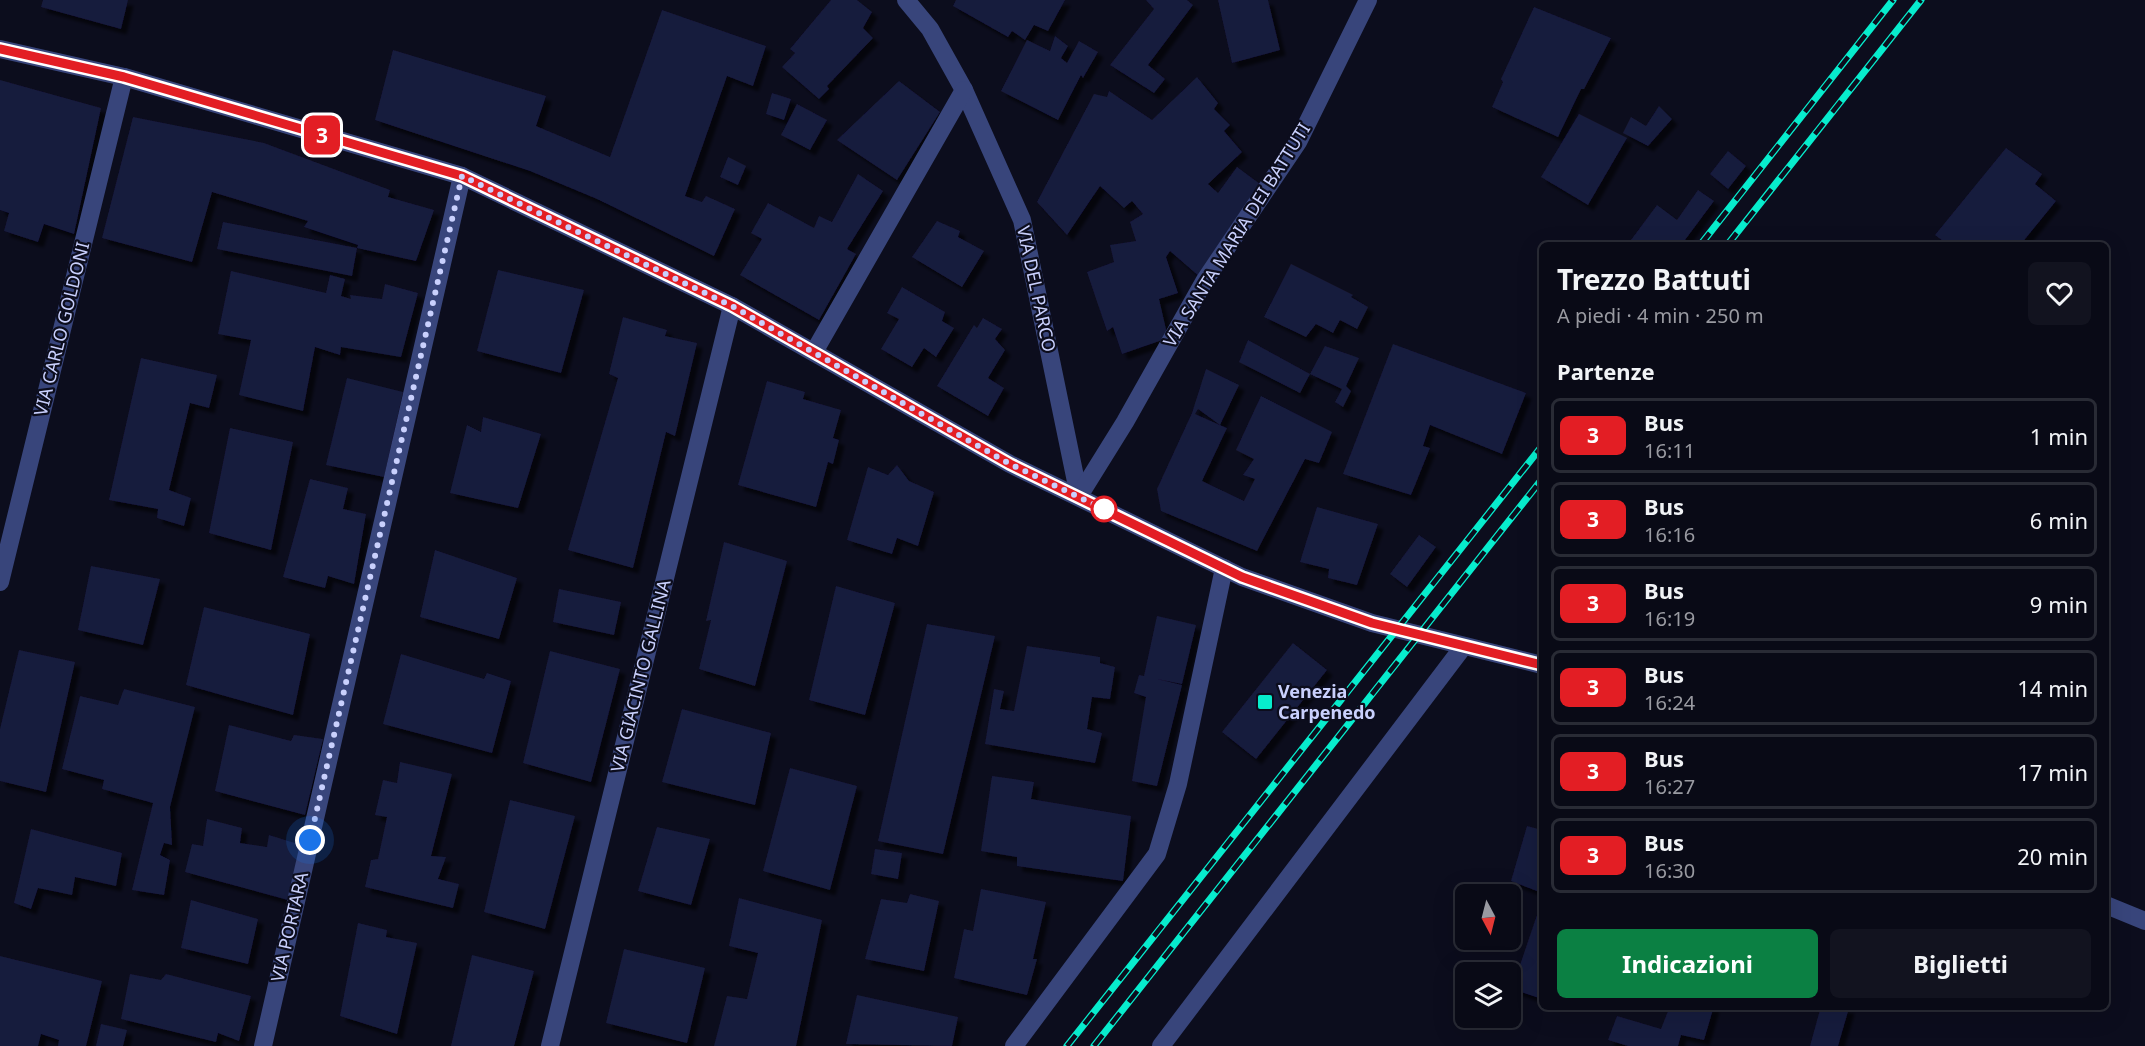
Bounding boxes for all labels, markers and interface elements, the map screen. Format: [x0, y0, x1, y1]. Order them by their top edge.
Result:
line badge: 3 [302, 116, 342, 154]
street label: VIA SANTA MARIA DEI BATTUTI [1157, 118, 1315, 351]
text: 3 [316, 121, 328, 149]
street label: VIA DEL PARCO [1012, 224, 1062, 354]
street label: VIA CARLO GOLDONI [28, 239, 94, 418]
text: Trezzo Battuti [1557, 260, 1751, 298]
button: heart [2028, 262, 2091, 325]
text: A piedi · 4 min · 250 m [1557, 302, 1764, 329]
text: Partenze [1557, 356, 1655, 386]
text: Bus [1644, 407, 1684, 437]
text: 3 [1587, 421, 1599, 449]
text: 1 min [2030, 421, 2088, 451]
text: 16:11 [1644, 437, 1695, 464]
text: Bus [1644, 491, 1684, 521]
unlabelled marker [1091, 496, 1117, 522]
text: 3 [1587, 505, 1599, 533]
text: 6 min [2030, 505, 2088, 535]
text: 16:16 [1644, 521, 1695, 548]
text: Bus [1644, 575, 1684, 605]
street label: VIA GIACINTO GALLINA [604, 576, 676, 775]
text: 3 [1587, 589, 1599, 617]
text: 9 min [2030, 589, 2088, 619]
text: 16:19 [1644, 605, 1695, 632]
text: Bus [1644, 659, 1684, 689]
text: 3 [1587, 673, 1599, 701]
text: 14 min [2017, 673, 2088, 703]
place label: Venezia Carpenedo [1278, 679, 1376, 724]
text: 16:24 [1644, 689, 1695, 716]
marker: Venezia Carpenedo [1256, 693, 1274, 711]
text: Bus [1644, 743, 1684, 773]
text: 3 [1587, 757, 1599, 785]
text: 17 min [2017, 757, 2088, 787]
text: 16:27 [1644, 773, 1695, 800]
your location [295, 825, 325, 855]
text: Bus [1644, 827, 1684, 857]
text: 3 [1587, 841, 1599, 869]
text: 20 min [2017, 841, 2088, 871]
text: 16:30 [1644, 857, 1695, 884]
street label: VIA PORTARA [265, 869, 313, 984]
north arrow [1455, 884, 1521, 950]
map controls [1455, 884, 1521, 1028]
button: Indicazioni [1557, 929, 1818, 998]
button: Biglietti [1830, 929, 2091, 998]
button: layers [1455, 962, 1521, 1028]

